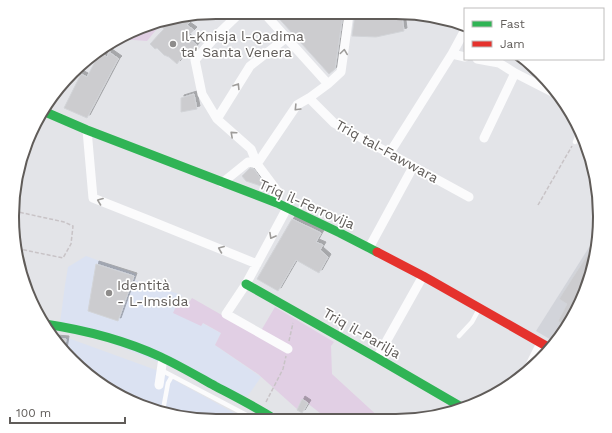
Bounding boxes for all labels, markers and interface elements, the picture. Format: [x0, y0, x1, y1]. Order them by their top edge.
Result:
legend [464, 8, 604, 60]
text: Fast [500, 17, 525, 31]
place label: Il-Knisja l-Qadima ta' Santa Venera [181, 28, 304, 60]
text: Jam [500, 37, 525, 51]
marker: Il-Knisja l-Qadima ta' Santa Venera [168, 39, 178, 49]
one-way arrow [339, 49, 348, 55]
one-way arrow [232, 83, 240, 90]
one-way arrow [294, 103, 302, 111]
street label: Triq tal-Fawwara [333, 116, 441, 186]
one-way arrow [231, 132, 238, 139]
street label: Triq il-Ferrovija [257, 176, 357, 232]
one-way arrow [97, 198, 104, 206]
one-way arrow [270, 232, 277, 239]
one-way arrow [218, 246, 225, 254]
place label: Identità - L-Imsida [117, 277, 188, 309]
marker: Identità - L-Imsida [104, 288, 114, 298]
street label: Triq il-Parilja [320, 304, 404, 362]
scale bar [10, 399, 125, 425]
text: 100 m [16, 406, 51, 420]

